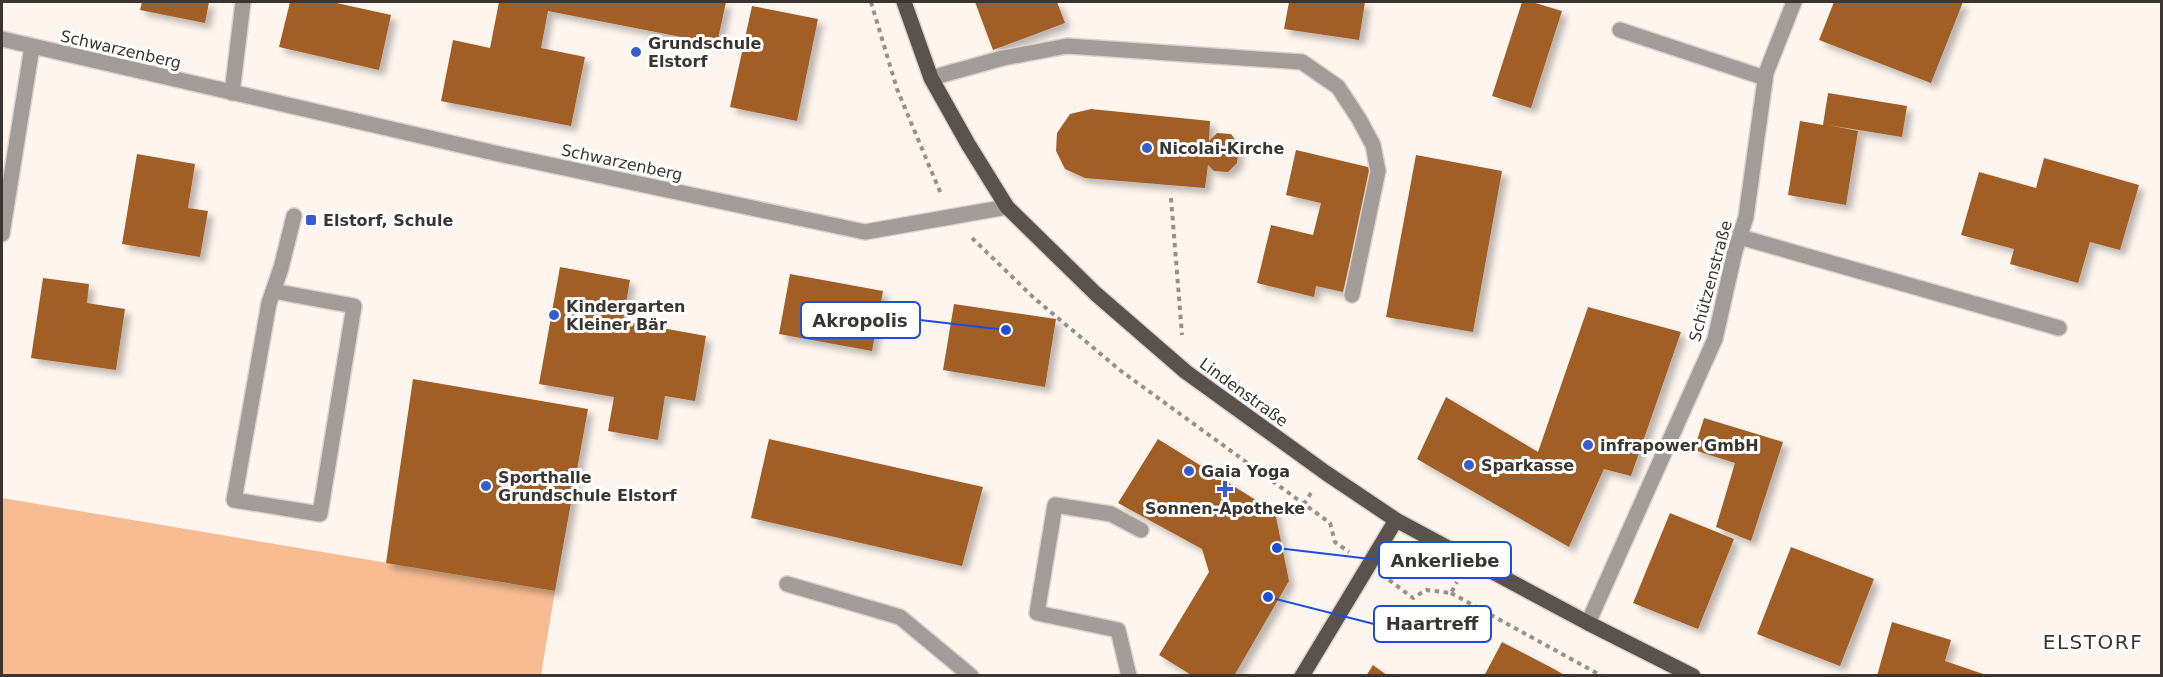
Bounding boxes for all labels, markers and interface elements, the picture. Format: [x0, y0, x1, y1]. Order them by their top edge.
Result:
street label: Schwarzenberg [59, 26, 183, 73]
place label: Grundschule Elstorf [648, 34, 762, 71]
marker: Grundschule Elstorf [629, 45, 643, 59]
place label: Nicolai-Kirche [1159, 139, 1284, 158]
street label: Schwarzenberg [560, 140, 684, 185]
marker: Nicolai-Kirche [1140, 141, 1154, 155]
place label: Elstorf, Schule [323, 211, 453, 230]
marker: Elstorf, Schule [304, 213, 318, 227]
street label: Schützenstraße [1685, 218, 1736, 344]
place label: Kindergarten Kleiner Bär [566, 297, 686, 334]
callout: Akropolis [801, 302, 920, 338]
marker: Kindergarten Kleiner Bär [547, 308, 561, 322]
text: Akropolis [812, 310, 908, 331]
street label: Lindenstraße [1196, 354, 1292, 431]
place label: infrapower GmbH [1600, 436, 1759, 455]
marker: infrapower GmbH [1581, 438, 1595, 452]
place label: Sparkasse [1481, 456, 1574, 475]
marker: Sparkasse [1462, 458, 1476, 472]
place label: Gaia Yoga [1201, 462, 1290, 481]
marker: Gaia Yoga [1182, 464, 1196, 478]
place label: Sporthalle Grundschule Elstorf [498, 468, 677, 505]
marker: Sporthalle Grundschule Elstorf [479, 479, 493, 493]
marker: Sonnen-Apotheke [1218, 482, 1232, 496]
place label: Sonnen-Apotheke [1145, 499, 1305, 518]
callout: Ankerliebe [1379, 542, 1511, 578]
text: Ankerliebe [1391, 550, 1499, 571]
callout: Haartreff [1374, 606, 1491, 642]
text: Haartreff [1386, 613, 1479, 634]
district label: ELSTORF [2043, 630, 2143, 654]

